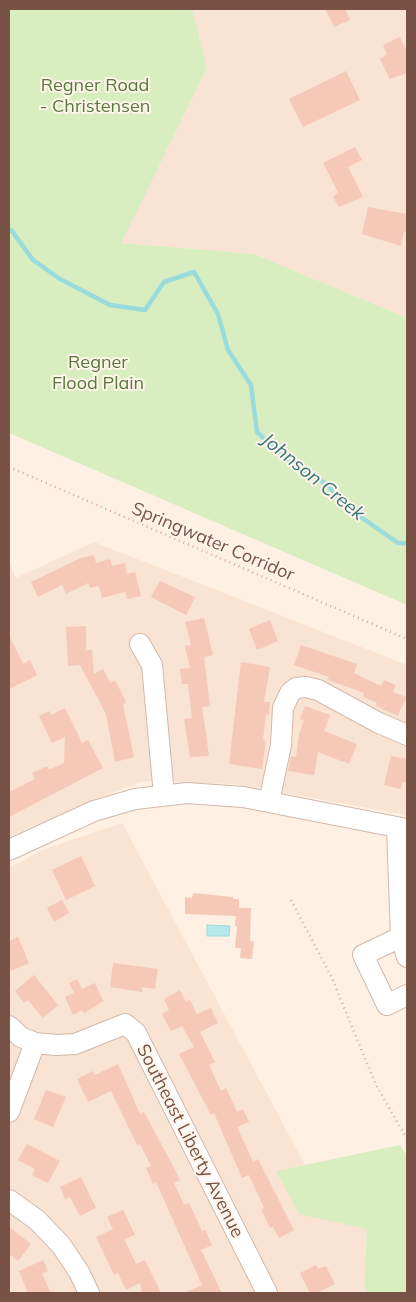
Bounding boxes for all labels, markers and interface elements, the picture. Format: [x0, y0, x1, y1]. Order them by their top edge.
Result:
park label: Regner Road - Christensen [40, 75, 150, 118]
park label: Regner Flood Plain [52, 352, 144, 394]
water label: Johnson Creek [257, 429, 369, 525]
street label: Springwater Corridor [128, 498, 298, 586]
street label: Southeast Liberty Avenue [132, 1041, 248, 1241]

